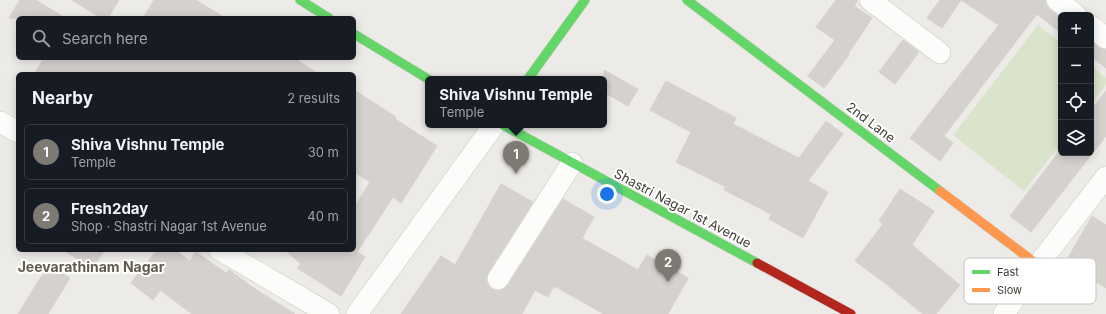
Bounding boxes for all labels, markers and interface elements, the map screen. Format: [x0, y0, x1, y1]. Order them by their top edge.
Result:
map controls [1058, 12, 1094, 156]
button: + [1058, 12, 1094, 48]
search box [16, 16, 356, 60]
icon: search [30, 27, 52, 49]
text: Search here [62, 29, 148, 48]
button: − [1058, 48, 1094, 84]
popup [425, 76, 607, 128]
button: locate [1058, 84, 1094, 120]
text: Shiva Vishnu Temple [439, 85, 593, 104]
text: Nearby [32, 88, 93, 108]
text: 2 results [287, 90, 340, 106]
street label: 2nd Lane [843, 98, 899, 146]
text: Temple [439, 104, 484, 120]
button: layers [1058, 120, 1094, 156]
text: Shiva Vishnu Temple [71, 135, 225, 154]
pin: 1 [503, 141, 529, 174]
text: 1 [43, 144, 49, 160]
text: 30 m [308, 144, 339, 160]
text: Temple [71, 154, 116, 170]
street label: Shastri Nagar 1st Avenue [612, 165, 754, 251]
your location [597, 184, 617, 204]
text: Fresh2day [71, 199, 148, 218]
text: 2 [42, 208, 50, 224]
text: 40 m [307, 208, 339, 224]
text: Shop · Shastri Nagar 1st Avenue [71, 218, 267, 234]
pin: 2 [655, 249, 681, 282]
district label: Jeevarathinam Nagar [18, 258, 165, 275]
legend [964, 258, 1096, 304]
text: Fast [997, 265, 1019, 279]
text: Slow [997, 283, 1022, 297]

